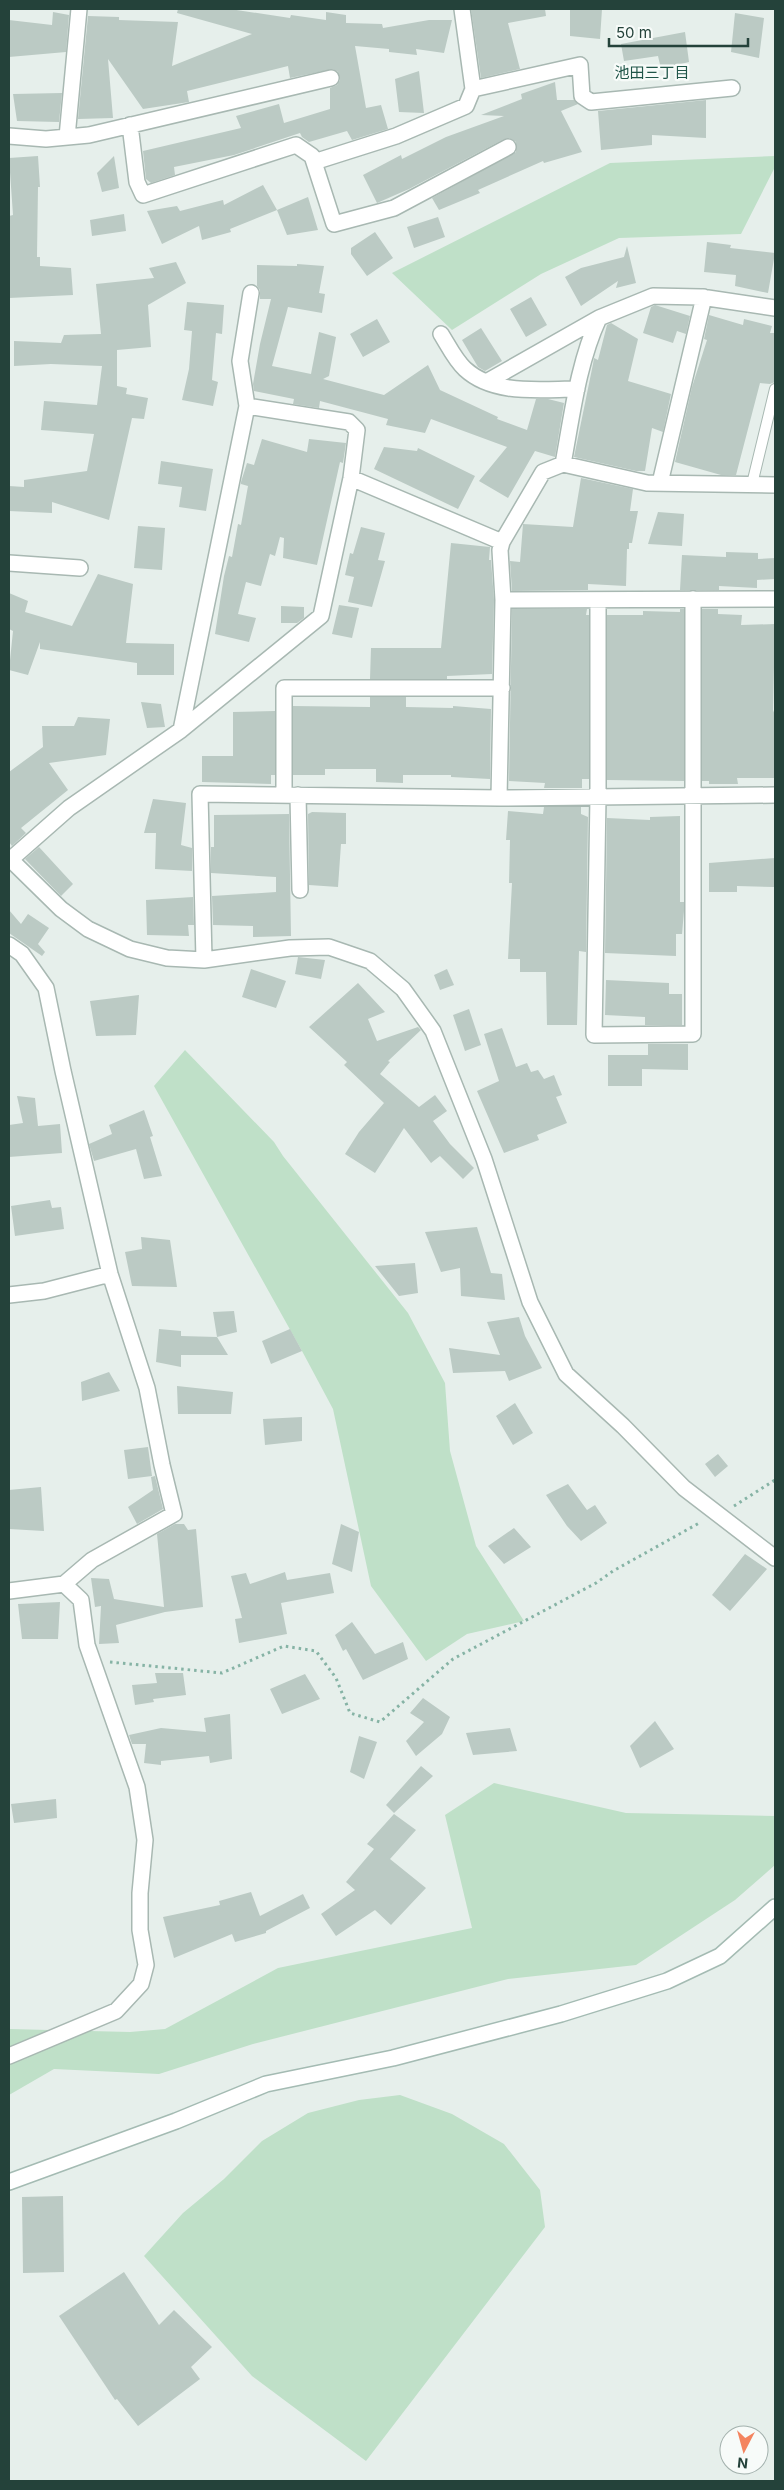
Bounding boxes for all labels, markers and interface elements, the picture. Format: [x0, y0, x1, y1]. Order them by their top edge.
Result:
scale bar [609, 15, 748, 47]
text: 50 m [616, 23, 652, 42]
district label: 池田三丁目 [614, 63, 690, 82]
north arrow [719, 2425, 769, 2475]
text: N [736, 2454, 749, 2472]

